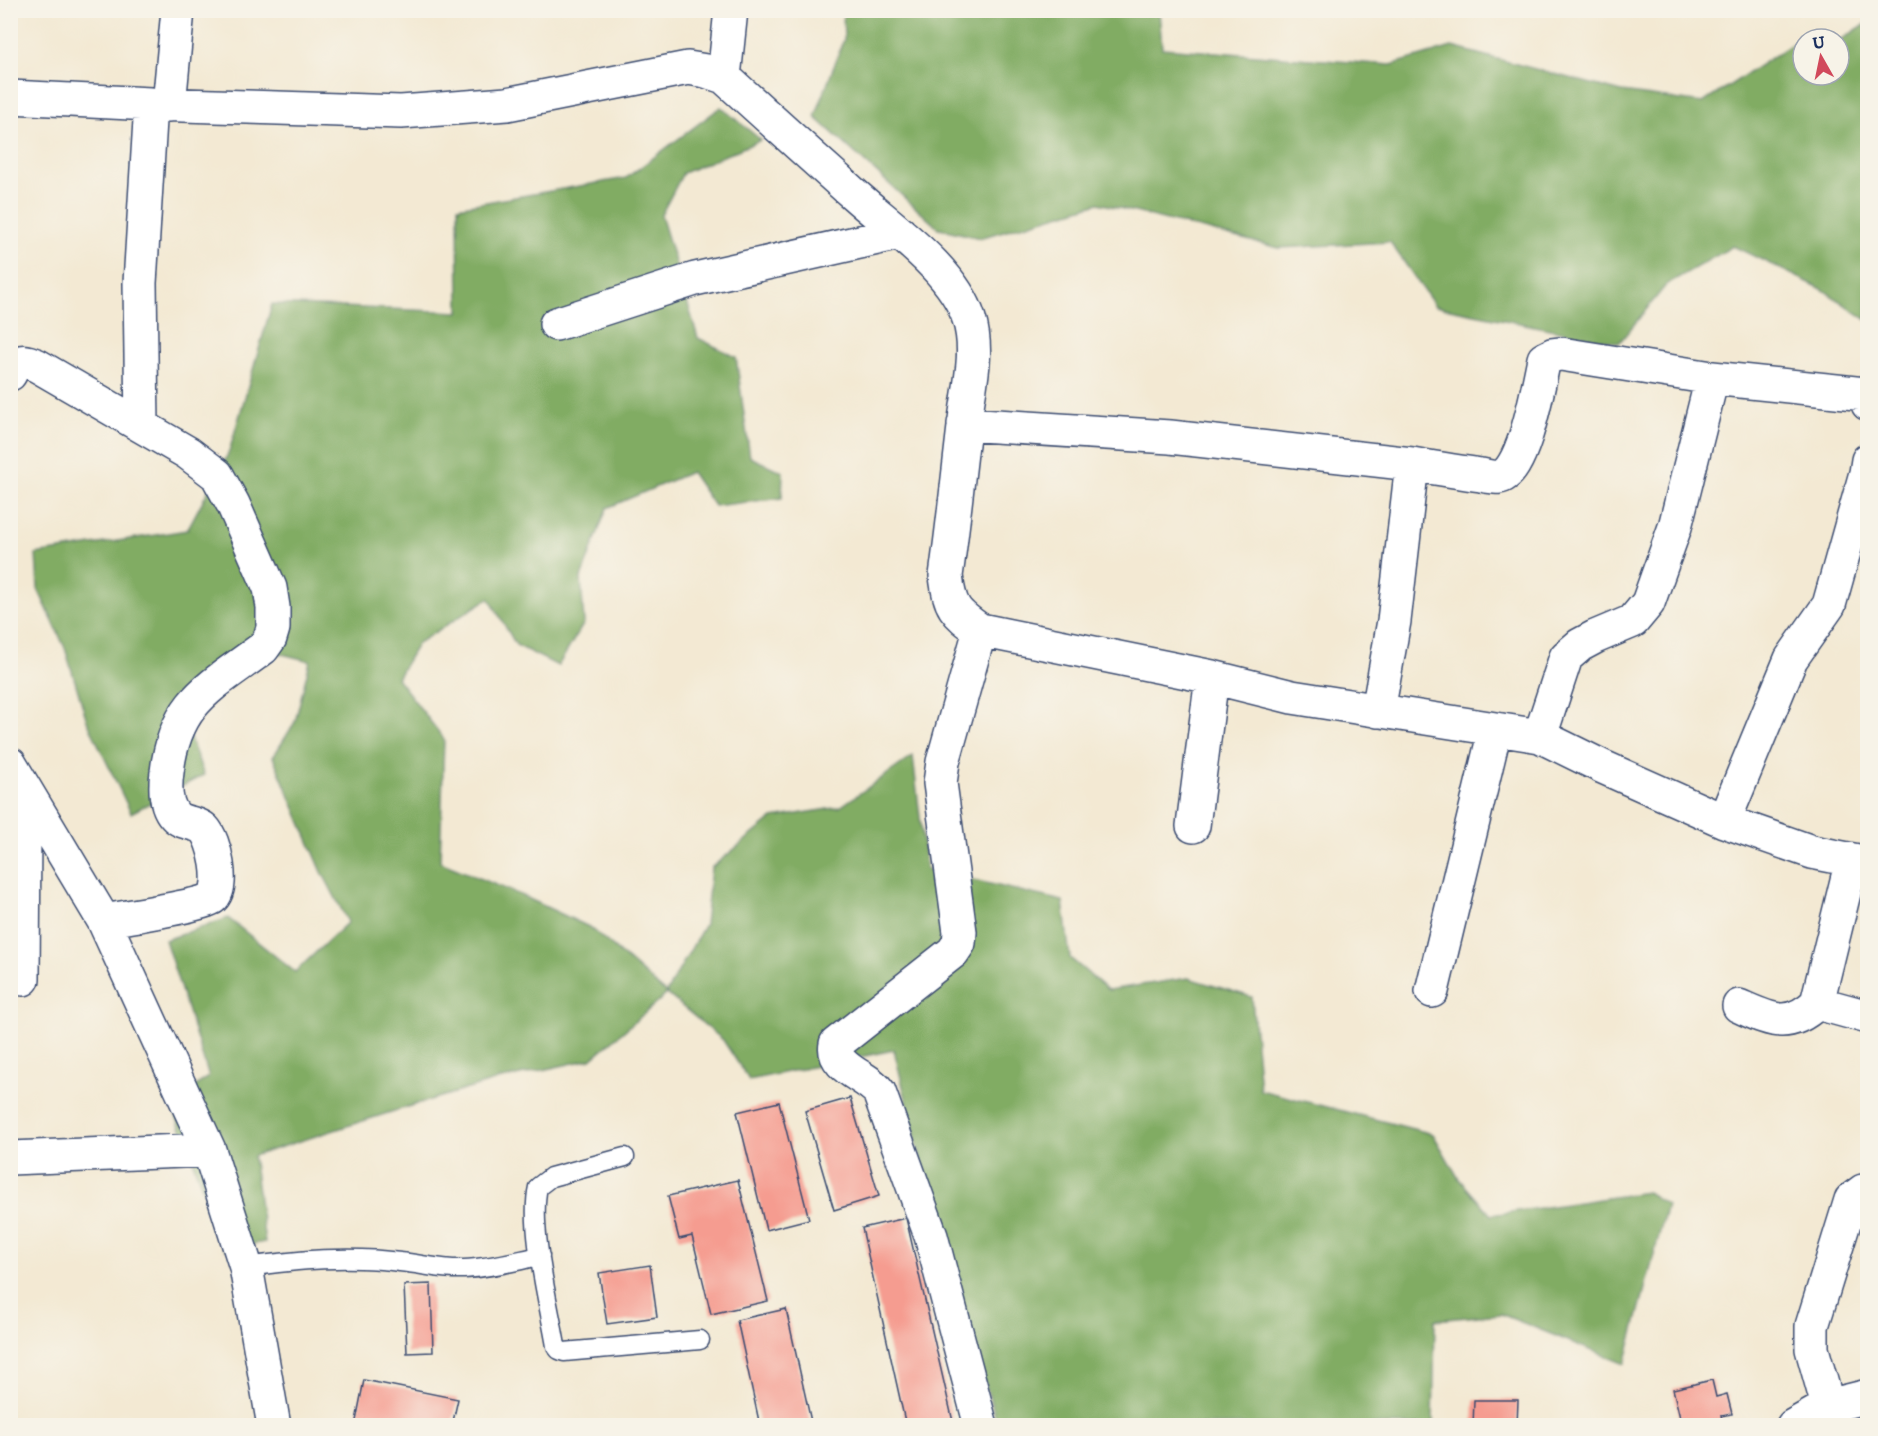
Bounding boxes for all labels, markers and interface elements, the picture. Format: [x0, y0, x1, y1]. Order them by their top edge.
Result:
north arrow [1791, 27, 1851, 87]
text: U [1811, 32, 1827, 54]

